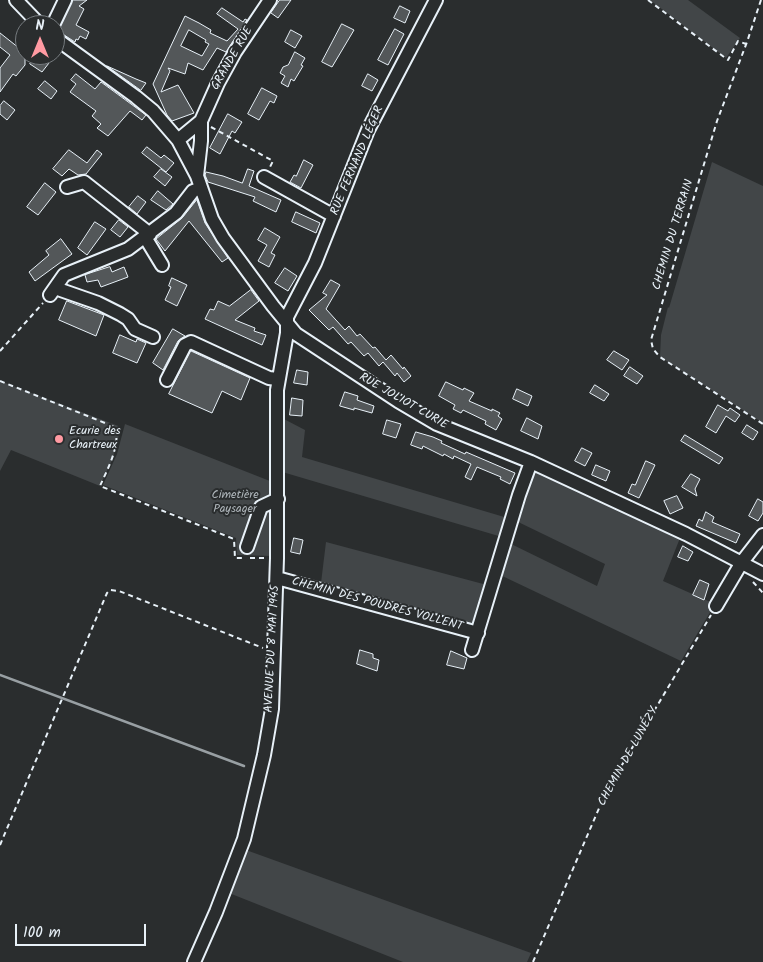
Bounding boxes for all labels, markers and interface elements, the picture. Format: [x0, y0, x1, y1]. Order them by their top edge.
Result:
north arrow [15, 15, 65, 65]
text: N [36, 15, 44, 37]
street label: GRANDE RUE [209, 25, 257, 93]
street label: RUE FERNAND LÉGER [328, 104, 388, 218]
street label: CHEMIN DU TERRAIN [650, 178, 698, 292]
street label: RUE JOLIOT CURIE [356, 371, 450, 433]
place label: Ecurie des Chartreux [69, 425, 121, 453]
marker: Ecurie des Chartreux [53, 433, 65, 445]
park label: Cimetière Paysager [211, 489, 259, 517]
street label: CHEMIN DES POUDRES VOLLENT [290, 575, 464, 635]
street label: AVENUE DU 8 MAI 1945 [262, 585, 284, 713]
street label: CHEMIN DE LUNÉZY [596, 705, 662, 809]
scale bar [18, 914, 149, 946]
text: 100 m [23, 921, 61, 945]

